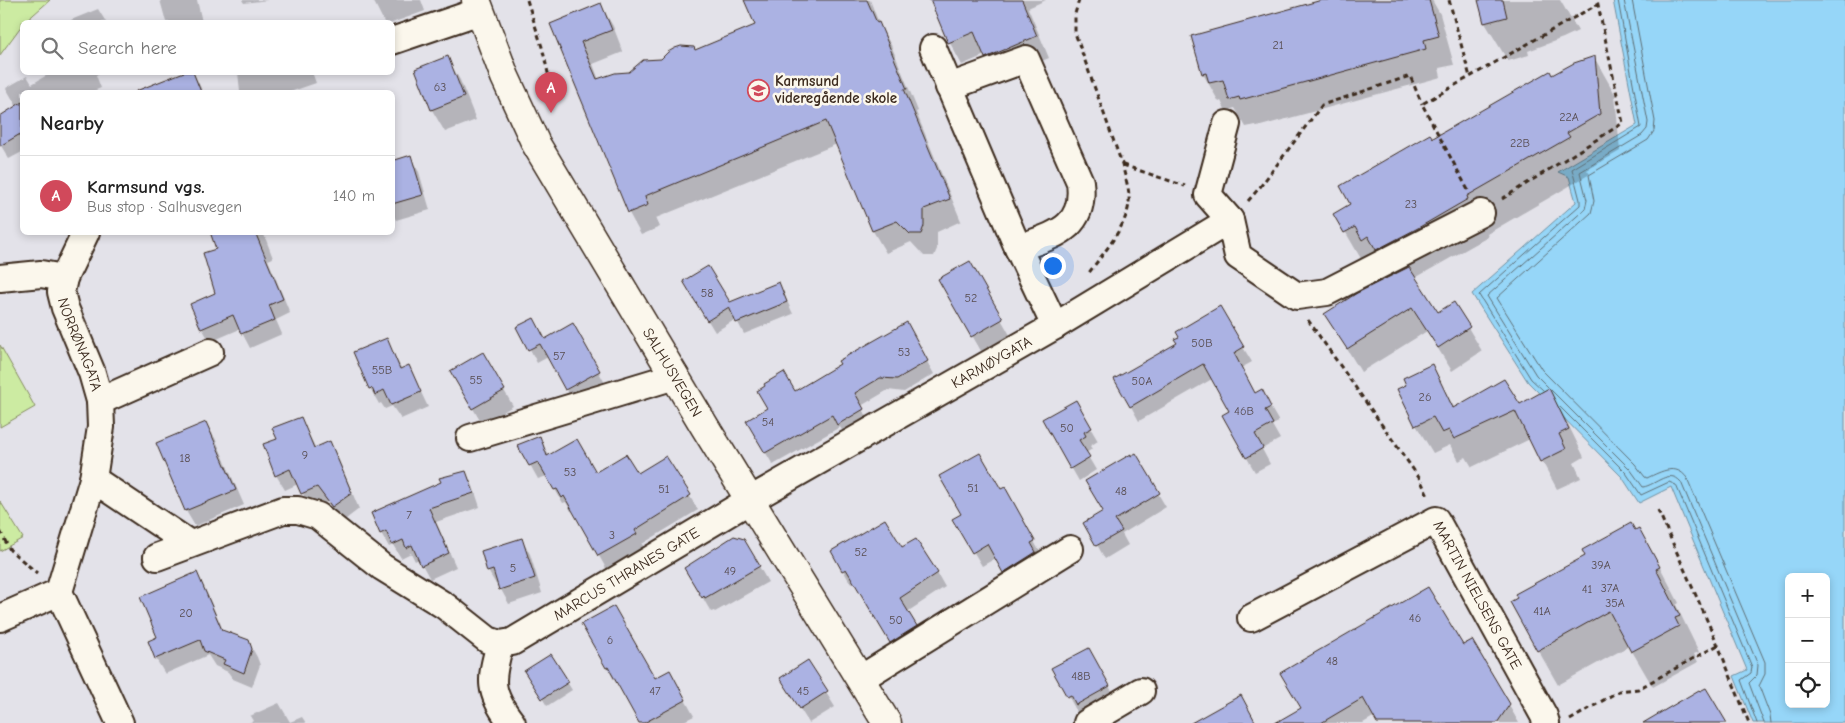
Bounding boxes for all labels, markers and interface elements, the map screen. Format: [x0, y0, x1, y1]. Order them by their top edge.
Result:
search box [20, 20, 395, 75]
icon: search [38, 34, 66, 62]
text: Search here [78, 37, 177, 59]
house number: 21 [1272, 38, 1284, 52]
pin: A [535, 72, 567, 113]
place label: Karmsund videregående skole [774, 72, 897, 107]
school or university icon: Karmsund videregående skole [747, 78, 771, 102]
house number: 63 [434, 80, 446, 94]
house number: 22A [1559, 110, 1579, 124]
text: Nearby [40, 111, 104, 135]
house number: 22B [1510, 136, 1530, 150]
text: Karmsund vgs. [87, 176, 205, 198]
text: A [52, 187, 60, 205]
text: 140 m [333, 187, 375, 205]
house number: 23 [1405, 197, 1417, 211]
text: Bus stop · Salhusvegen [87, 198, 242, 216]
your location [1040, 253, 1066, 279]
house number: 58 [701, 286, 713, 300]
house number: 52 [965, 291, 977, 305]
street label: NORRØNAGATA [54, 296, 106, 393]
street label: SALHUSVEGEN [639, 324, 706, 420]
street label: KARMØYGATA [948, 332, 1035, 392]
house number: 50B [1191, 336, 1213, 350]
house number: 53 [898, 345, 910, 359]
house number: 57 [553, 349, 565, 363]
house number: 55B [372, 363, 392, 377]
house number: 55 [469, 373, 483, 387]
house number: 50A [1132, 374, 1152, 388]
house number: 26 [1419, 390, 1431, 404]
house number: 46B [1234, 404, 1254, 418]
house number: 54 [762, 415, 774, 429]
house number: 50 [1060, 421, 1074, 435]
house number: 9 [302, 448, 308, 462]
house number: 18 [180, 451, 190, 465]
house number: 53 [564, 465, 576, 479]
house number: 51 [967, 481, 979, 495]
house number: 51 [658, 482, 670, 496]
house number: 48 [1115, 484, 1127, 498]
house number: 7 [406, 508, 412, 522]
street label: MARTIN NIELSENS GATE [1429, 518, 1525, 672]
street label: MARCUS THRANES GATE [550, 523, 703, 624]
house number: 3 [609, 528, 615, 542]
house number: 52 [855, 545, 867, 559]
house number: 39A [1591, 558, 1611, 572]
house number: 5 [510, 561, 516, 575]
house number: 49 [724, 564, 736, 578]
map controls [1785, 573, 1830, 708]
button: + [1785, 573, 1830, 618]
house number: 37A [1601, 581, 1619, 595]
house number: 41 [1582, 582, 1593, 596]
house number: 35A [1605, 596, 1625, 610]
house number: 41A [1533, 604, 1551, 618]
house number: 20 [179, 606, 193, 620]
house number: 46 [1409, 611, 1421, 625]
house number: 50 [889, 613, 903, 627]
button: − [1785, 618, 1830, 663]
house number: 6 [607, 633, 613, 647]
house number: 48 [1326, 654, 1338, 668]
button: locate [1785, 663, 1830, 708]
house number: 48B [1071, 669, 1091, 683]
house number: 47 [649, 684, 661, 698]
house number: 45 [797, 684, 809, 698]

